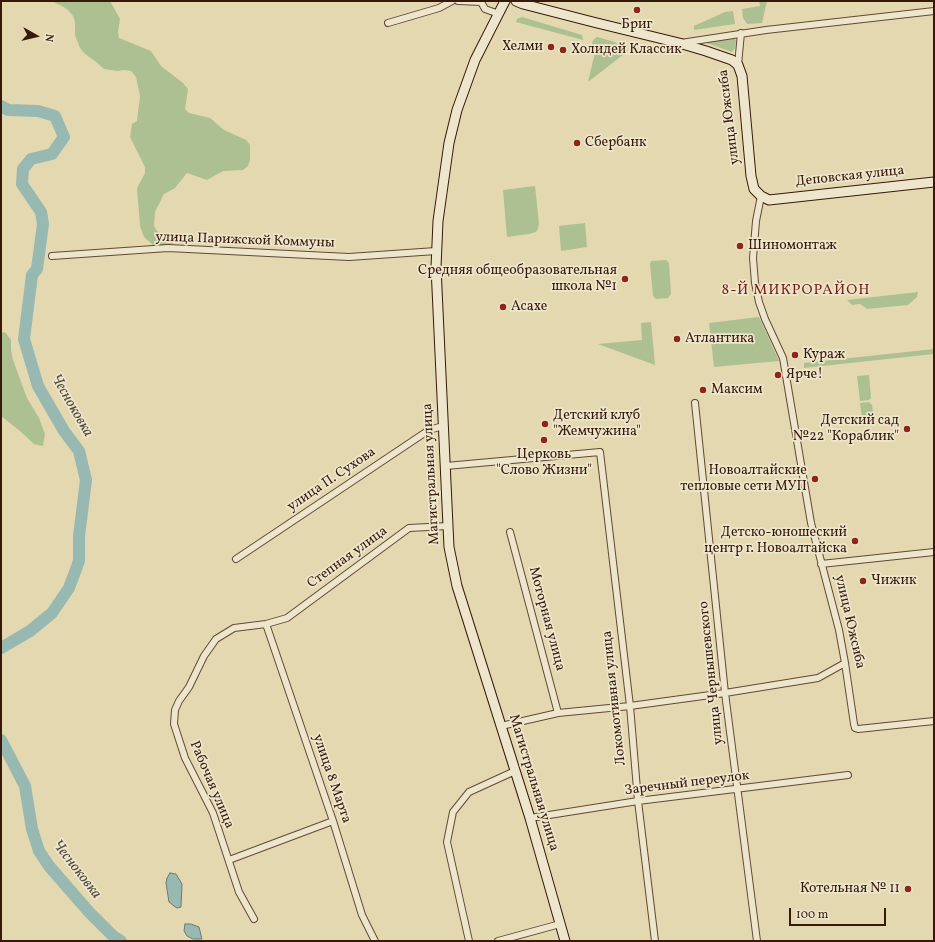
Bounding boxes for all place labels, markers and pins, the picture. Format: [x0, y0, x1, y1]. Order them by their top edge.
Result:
marker: Бриг [632, 5, 642, 15]
place label: Бриг [621, 17, 653, 33]
place label: Хелми [502, 39, 543, 55]
marker: Хелми [546, 42, 556, 52]
place label: Холидей Классик [571, 42, 682, 58]
marker: Холидей Классик [558, 45, 568, 55]
place label: Сбербанк [585, 135, 647, 151]
marker: Сбербанк [572, 138, 582, 148]
place label: Шиномонтаж [748, 238, 837, 254]
marker: Шиномонтаж [735, 241, 745, 251]
place label: Средняя общеобразовательная школа №1 [418, 263, 617, 296]
marker: Средняя общеобразовательная школа №1 [620, 274, 630, 284]
place label: Асахе [511, 299, 547, 315]
marker: Асахе [498, 302, 508, 312]
place label: Атлантика [685, 331, 754, 347]
marker: Атлантика [672, 334, 682, 344]
place label: Кураж [803, 347, 845, 363]
marker: Кураж [790, 350, 800, 360]
place label: Ярче! [786, 367, 823, 383]
marker: Ярче! [773, 370, 783, 380]
place label: Максим [711, 382, 763, 398]
marker: Максим [698, 385, 708, 395]
place label: Детский клуб "Жемчужина" [553, 408, 641, 440]
place label: Детский сад №22 "Кораблик" [793, 413, 899, 446]
marker: Детский клуб "Жемчужина" [540, 419, 550, 429]
marker: Детский сад №22 "Кораблик" [902, 424, 912, 434]
marker: Церковь "Слово Жизни" [539, 435, 549, 445]
place label: Церковь "Слово Жизни" [496, 447, 592, 480]
place label: Новоалтайские тепловые сети МУП [680, 463, 807, 496]
marker: Новоалтайские тепловые сети МУП [810, 474, 820, 484]
place label: Детско-юношеский центр г. Новоалтайска [704, 525, 847, 558]
marker: Детско-юношеский центр г. Новоалтайска [850, 536, 860, 546]
place label: Чижик [871, 573, 916, 589]
marker: Чижик [858, 576, 868, 586]
place label: Котельная № 11 [800, 881, 900, 897]
marker: Котельная № 11 [903, 884, 913, 894]

